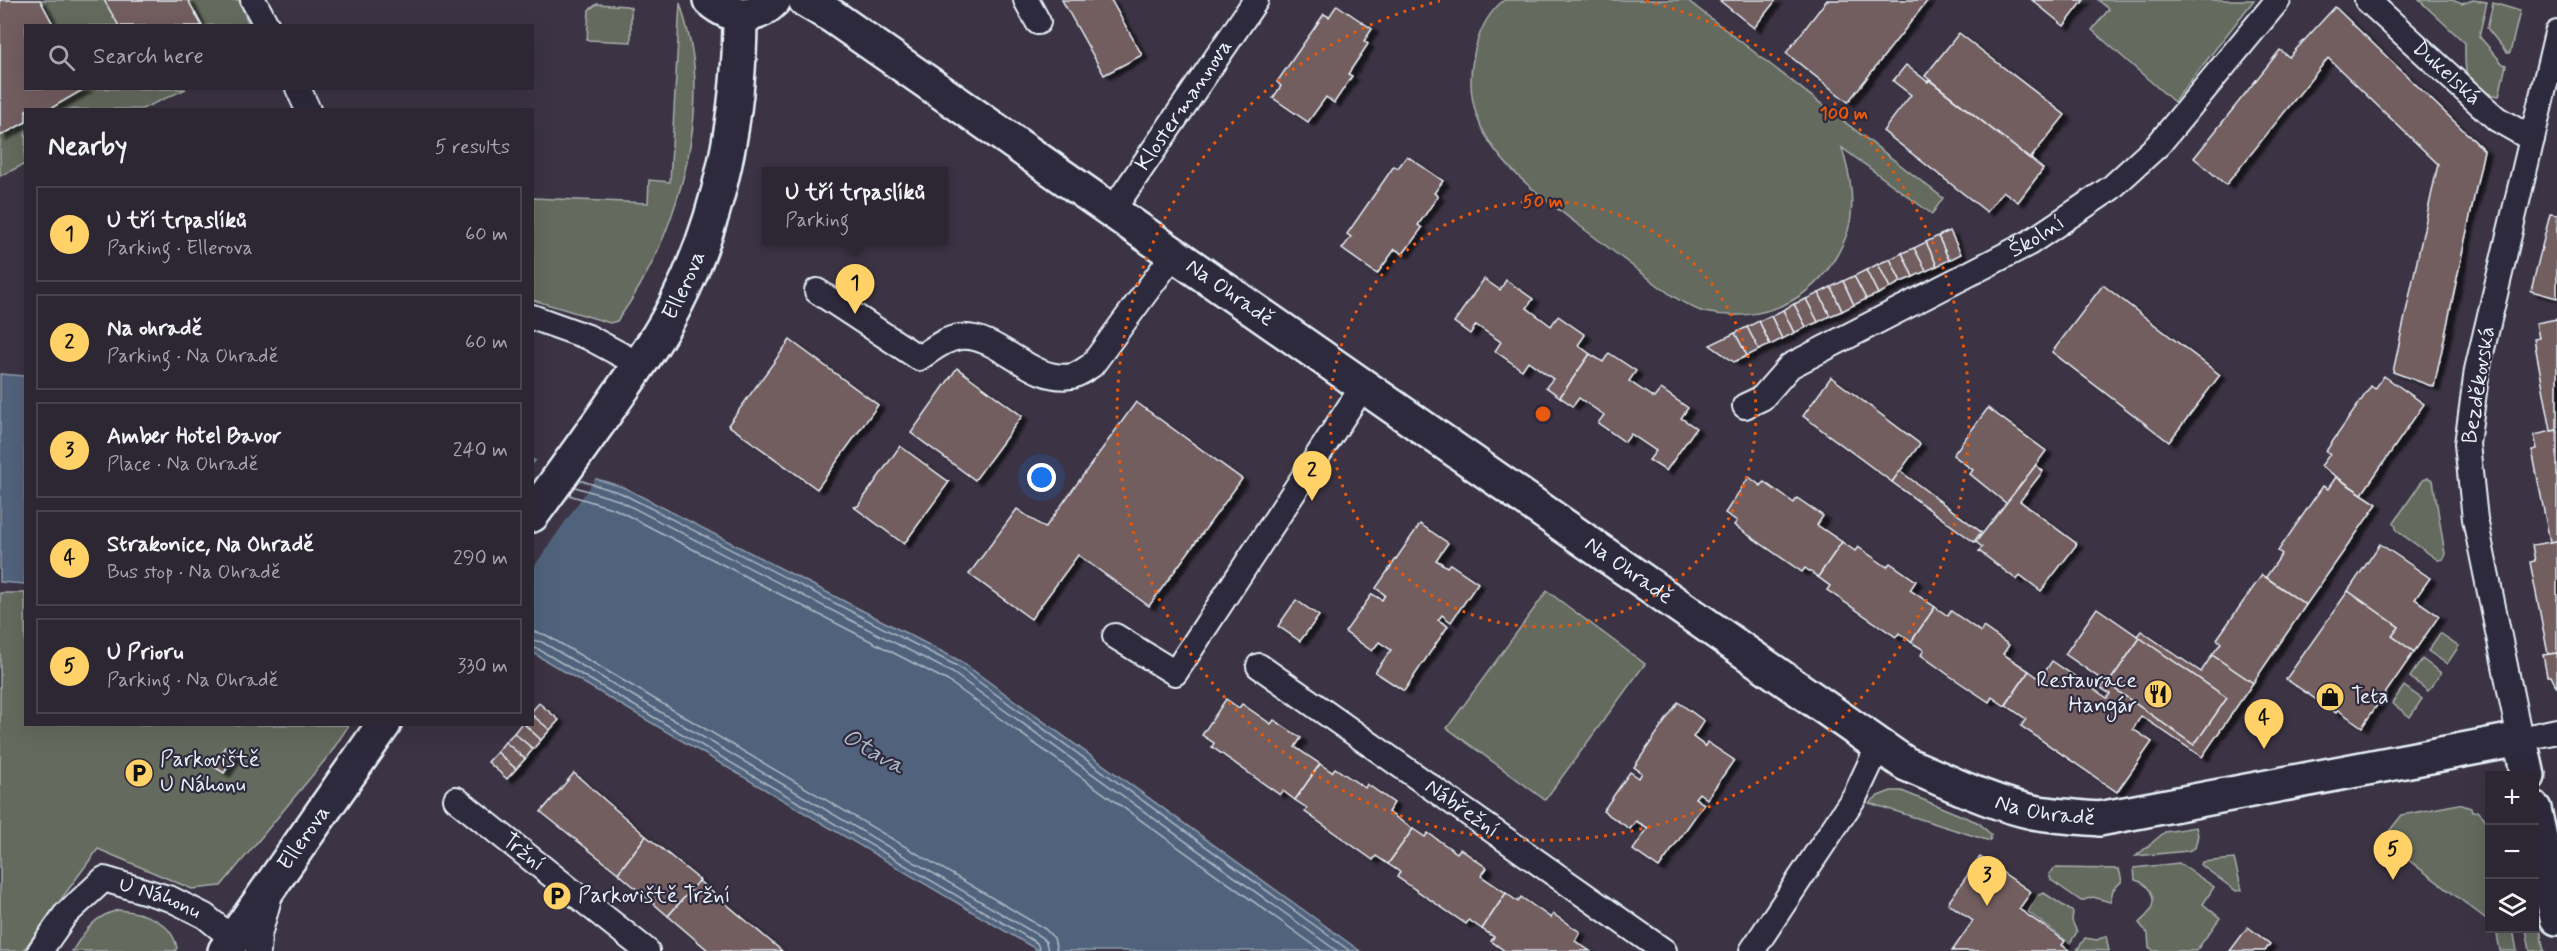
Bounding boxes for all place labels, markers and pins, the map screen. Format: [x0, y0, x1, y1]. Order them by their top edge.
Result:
pin: 1 [836, 264, 874, 314]
centre of rings [1533, 404, 1553, 424]
pin: 2 [1292, 452, 1332, 501]
place label: Restaurace Hangár [2036, 667, 2137, 723]
restaurant icon: Restaurace Hangár [2142, 678, 2174, 710]
shop icon: Teta [2314, 681, 2346, 713]
place label: Teta [2351, 683, 2389, 711]
pin: 4 [2244, 700, 2284, 749]
place label: Parkoviště U Náhonu [160, 746, 260, 799]
parking icon: Parkoviště U Náhonu [123, 757, 155, 789]
pin: 5 [2374, 830, 2412, 880]
pin: 3 [1968, 856, 2006, 906]
parking icon: Parkoviště Tržní [541, 880, 573, 912]
place label: Parkoviště Tržní [578, 882, 731, 910]

